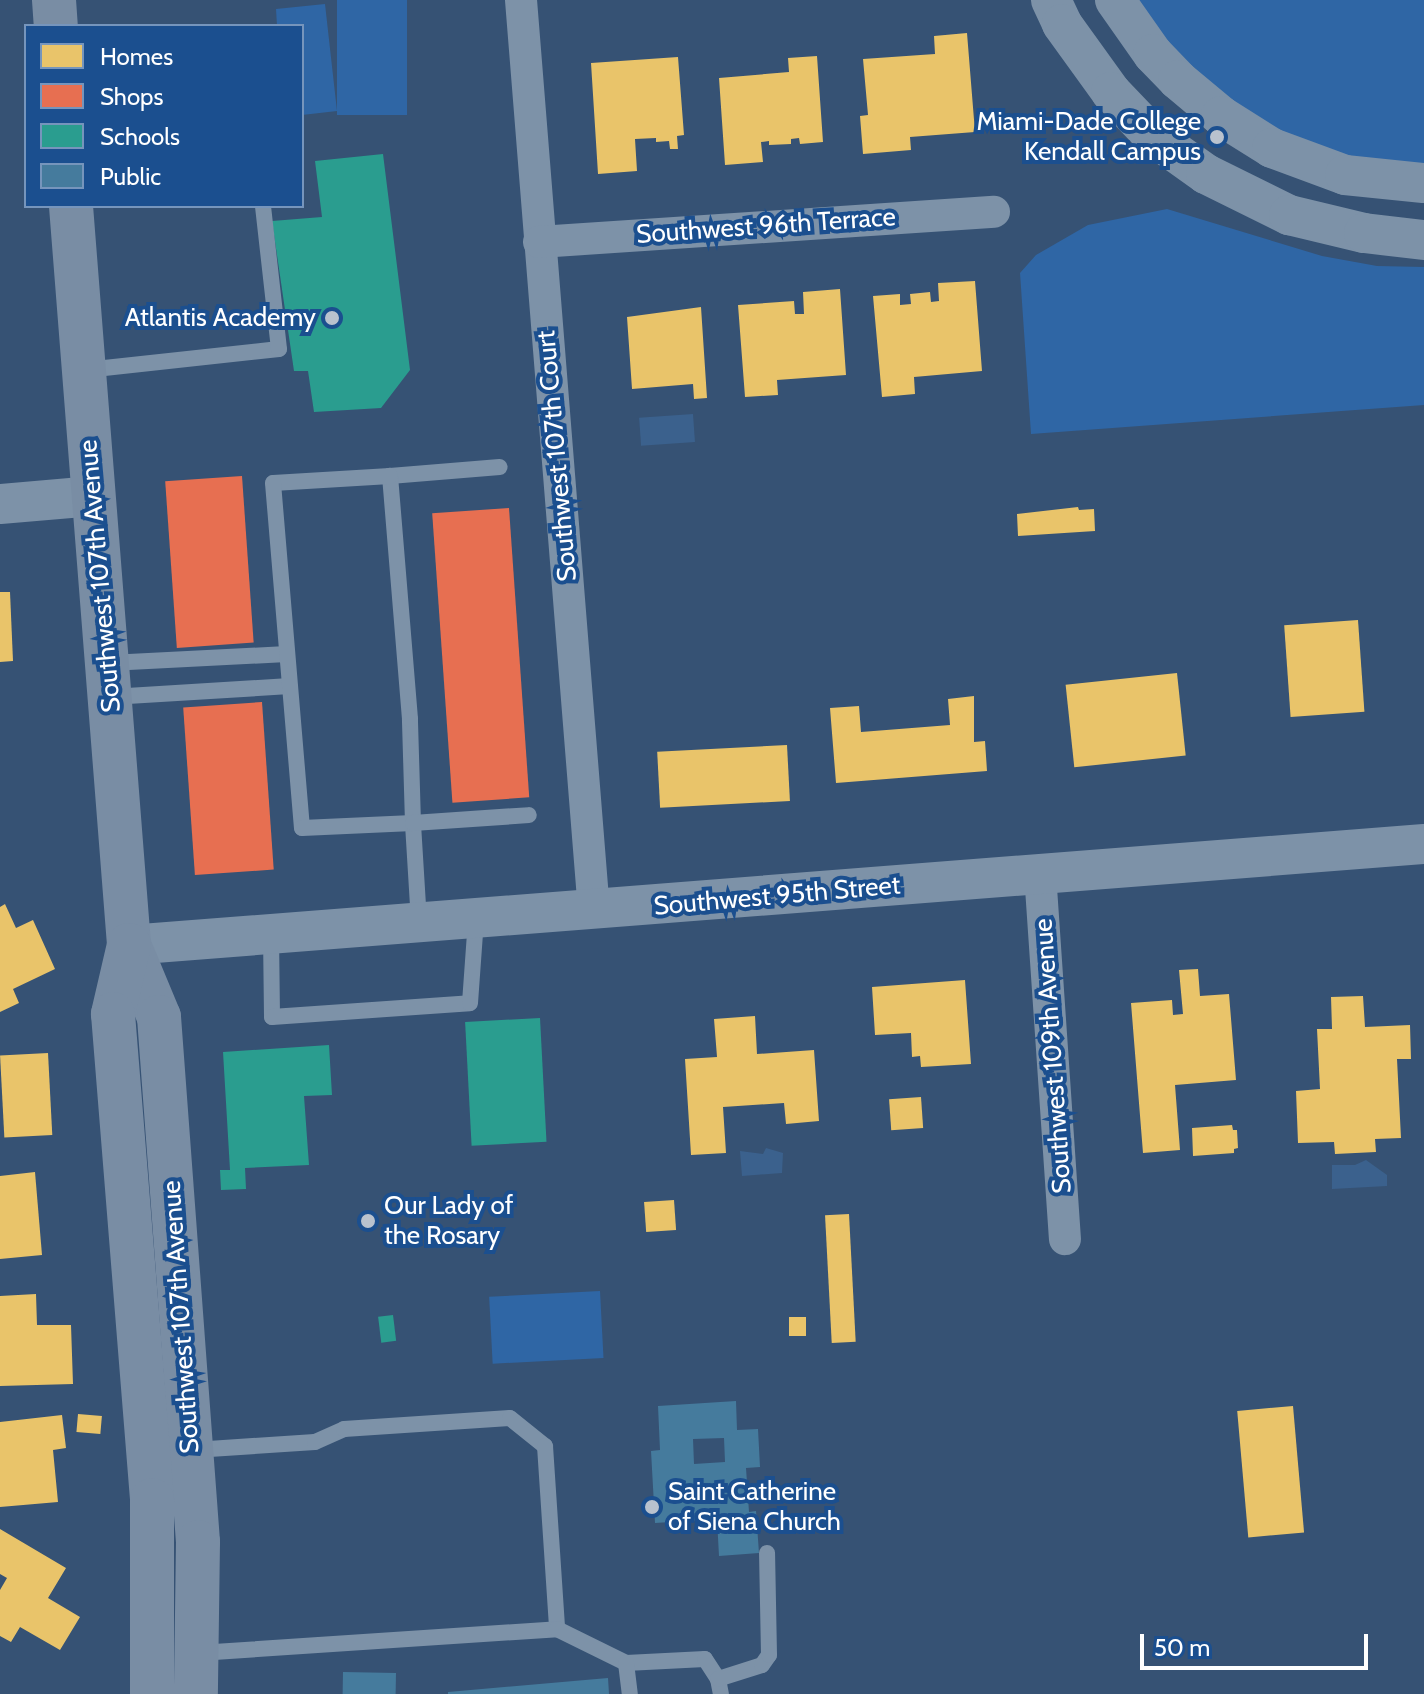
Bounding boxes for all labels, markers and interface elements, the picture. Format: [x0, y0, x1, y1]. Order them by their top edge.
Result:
legend [24, 24, 304, 208]
text: Homes [100, 42, 173, 71]
text: Shops [100, 82, 163, 111]
place label: Miami-Dade College Kendall Campus [976, 106, 1201, 168]
text: Schools [100, 122, 180, 151]
marker: Miami-Dade College Kendall Campus [1208, 128, 1226, 146]
text: Public [100, 162, 161, 191]
street label: Southwest 96th Terrace [635, 201, 897, 251]
place label: Atlantis Academy [125, 302, 316, 334]
marker: Atlantis Academy [323, 309, 341, 327]
street label: Southwest 107th Court [530, 329, 584, 583]
street label: Southwest 107th Avenue [73, 438, 127, 714]
street label: Southwest 95th Street [652, 870, 902, 922]
street label: Southwest 109th Avenue [1028, 917, 1078, 1195]
street label: Southwest 107th Avenue [156, 1179, 206, 1455]
place label: Our Lady of the Rosary [384, 1190, 513, 1252]
marker: Our Lady of the Rosary [359, 1212, 377, 1230]
place label: Saint Catherine of Siena Church [668, 1476, 841, 1538]
marker: Saint Catherine of Siena Church [643, 1498, 661, 1516]
scale bar [1144, 1618, 1372, 1668]
text: 50 m [1154, 1633, 1210, 1662]

